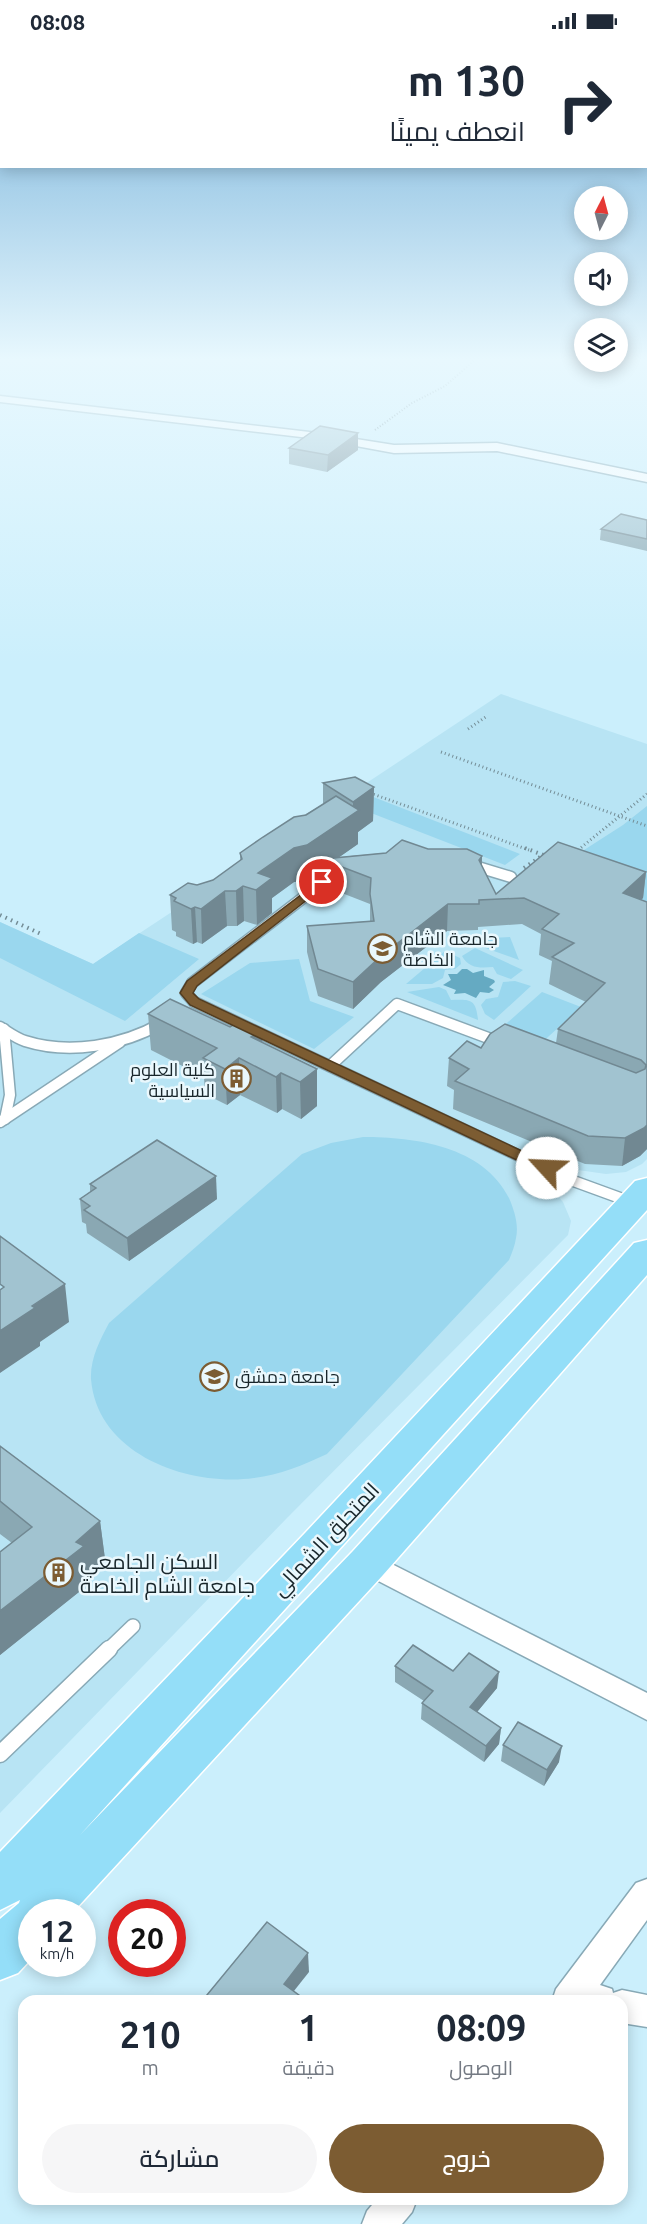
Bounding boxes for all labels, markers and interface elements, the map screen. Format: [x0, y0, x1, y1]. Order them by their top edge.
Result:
text: 08:08 [30, 9, 85, 34]
text: 130 m [408, 57, 525, 104]
icon: right [546, 66, 624, 144]
text: انعطف يمينًا [389, 116, 525, 146]
north arrow [574, 186, 628, 240]
map controls [574, 186, 628, 372]
button: sound [574, 252, 628, 306]
button: layers [574, 318, 628, 372]
pin [296, 856, 347, 907]
icon: arrive [305, 865, 338, 898]
place label: جامعة الشام الخاصة [403, 928, 498, 969]
school or university icon: جامعة الشام الخاصة [366, 932, 398, 964]
place label: كلية العلوم السياسية [130, 1059, 215, 1100]
building icon: كلية العلوم السياسية [220, 1063, 252, 1095]
position arrow [515, 1136, 579, 1200]
school or university icon: جامعة دمشق [198, 1360, 230, 1392]
place label: جامعة دمشق [235, 1366, 340, 1389]
street label: المتحلق الشمالي [267, 1478, 387, 1604]
place label: السكن الجامعي جامعة الشام الخاصة [80, 1549, 255, 1600]
building icon: السكن الجامعي جامعة الشام الخاصة [43, 1557, 75, 1589]
speed limit sign: 20 [108, 1899, 186, 1977]
text: 12 [40, 1914, 74, 1948]
text: km/h [40, 1945, 74, 1962]
text: 1 [298, 2007, 319, 2048]
text: 08:09 [436, 2007, 526, 2048]
text: 210 [120, 2014, 181, 2055]
text: m [142, 2056, 159, 2079]
text: دقيقة [282, 2056, 334, 2079]
text: الوصول [449, 2056, 513, 2079]
button: مشاركة [42, 2124, 317, 2193]
button: خروج [329, 2124, 604, 2193]

